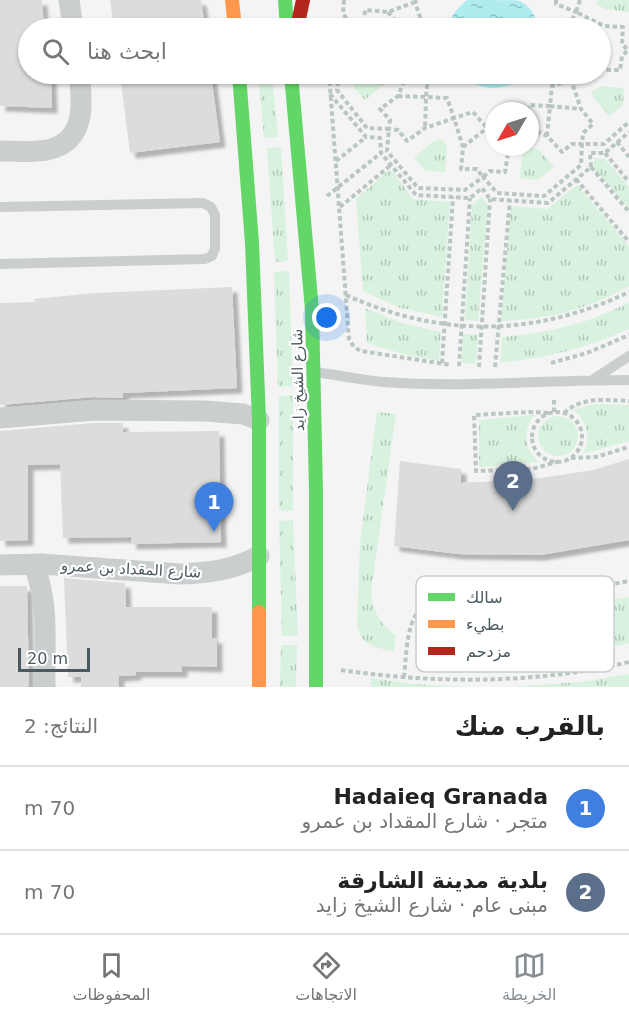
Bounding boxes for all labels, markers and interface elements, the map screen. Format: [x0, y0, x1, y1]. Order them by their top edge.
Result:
search box [18, 18, 611, 84]
icon: search [39, 35, 72, 68]
text: ابحث هنا [87, 39, 167, 64]
north arrow [485, 102, 539, 156]
your location [312, 303, 341, 332]
street label: شارع الشيخ زايد [288, 329, 308, 431]
pin: 2 [494, 462, 532, 511]
pin: 1 [194, 482, 234, 532]
street label: شارع المقداد بن عمرو [60, 556, 201, 582]
legend [416, 576, 614, 672]
text: سالك [466, 588, 503, 607]
text: بطيء [466, 615, 504, 635]
text: مزدحم [466, 642, 511, 662]
scale bar [18, 645, 90, 672]
text: 20 m [27, 649, 68, 668]
text: بالقرب منك [455, 711, 605, 741]
text: النتائج: 2 [24, 714, 98, 738]
text: Hadaieq Granada [333, 784, 548, 809]
text: 70 m [24, 796, 75, 820]
text: 1 [579, 796, 592, 820]
text: متجر · شارع المقداد بن عمرو [301, 809, 548, 833]
text: بلدية مدينة الشارقة [337, 868, 548, 893]
text: 70 m [24, 880, 75, 904]
text: 2 [579, 880, 592, 904]
text: مبنى عام · شارع الشيخ زايد [316, 893, 548, 917]
tab: المحفوظات [72, 949, 150, 1004]
tab: الاتجاهات [295, 949, 357, 1004]
tab: الخريطة [502, 949, 557, 1004]

